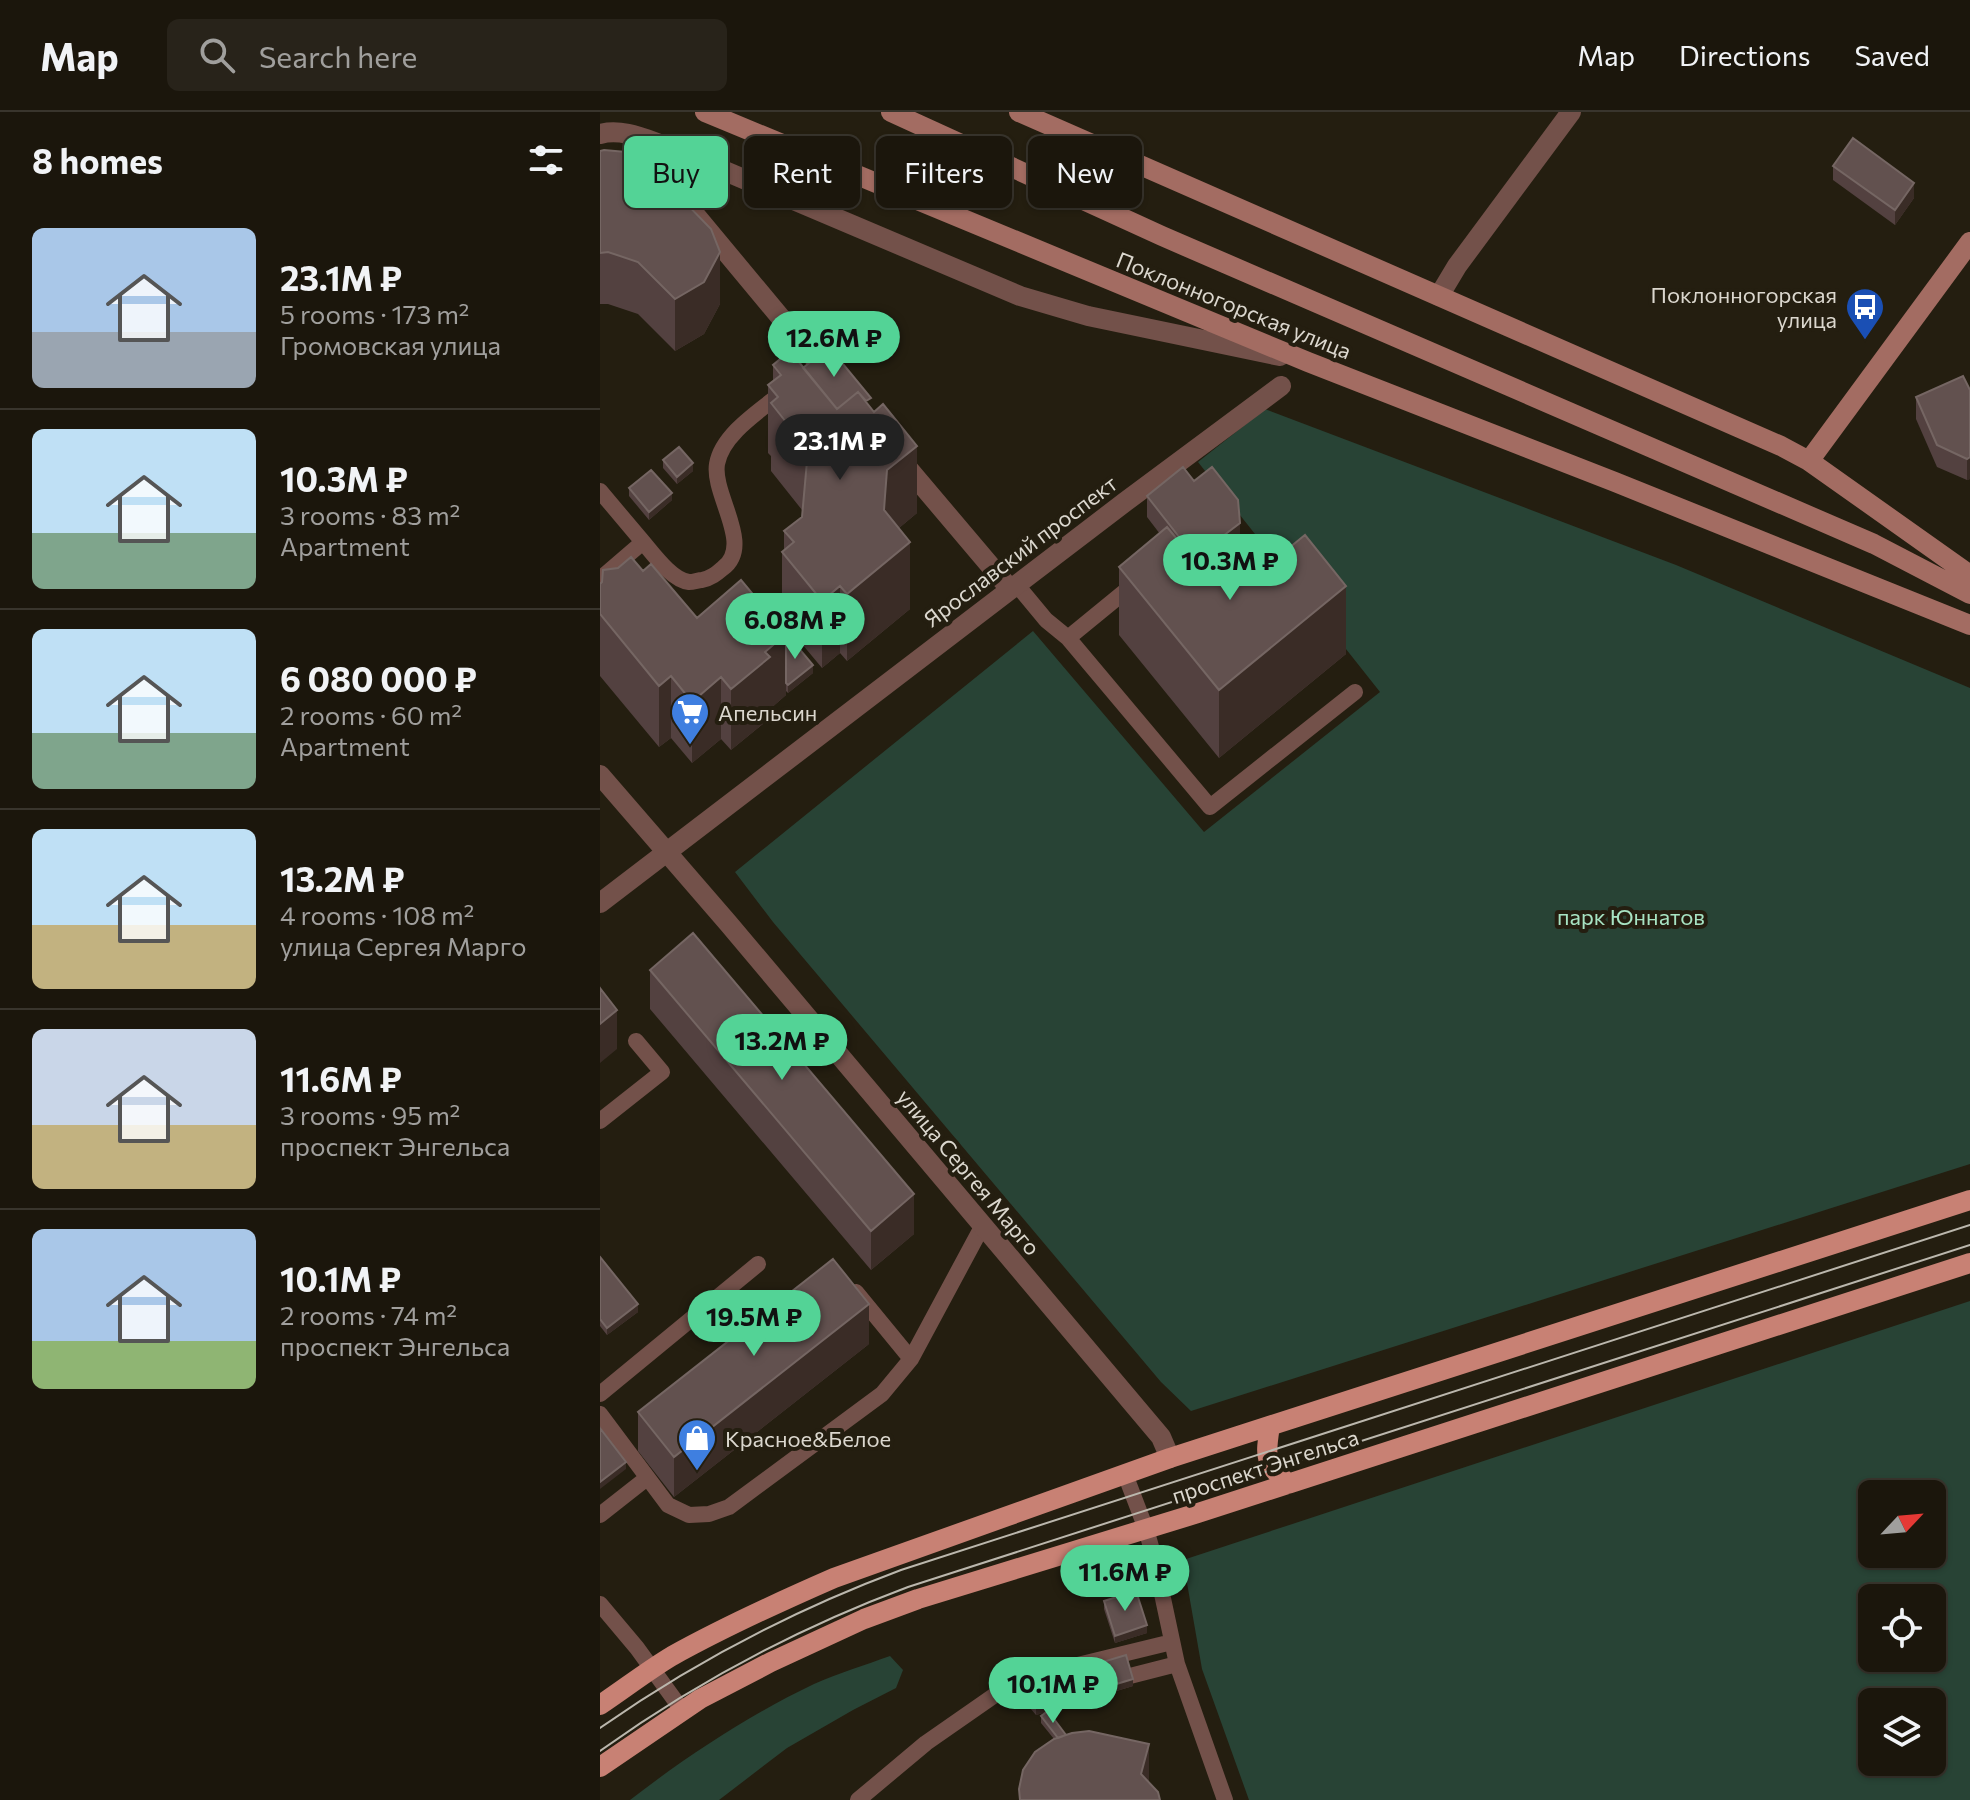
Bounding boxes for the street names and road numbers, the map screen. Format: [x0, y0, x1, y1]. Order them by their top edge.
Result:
street label: Поклонногорская улица [1113, 245, 1355, 365]
street label: Ярославский проспект [918, 469, 1122, 633]
street label: улица Сергея Марго [892, 1083, 1046, 1261]
street label: проспект Энгельса [1168, 1423, 1362, 1509]

